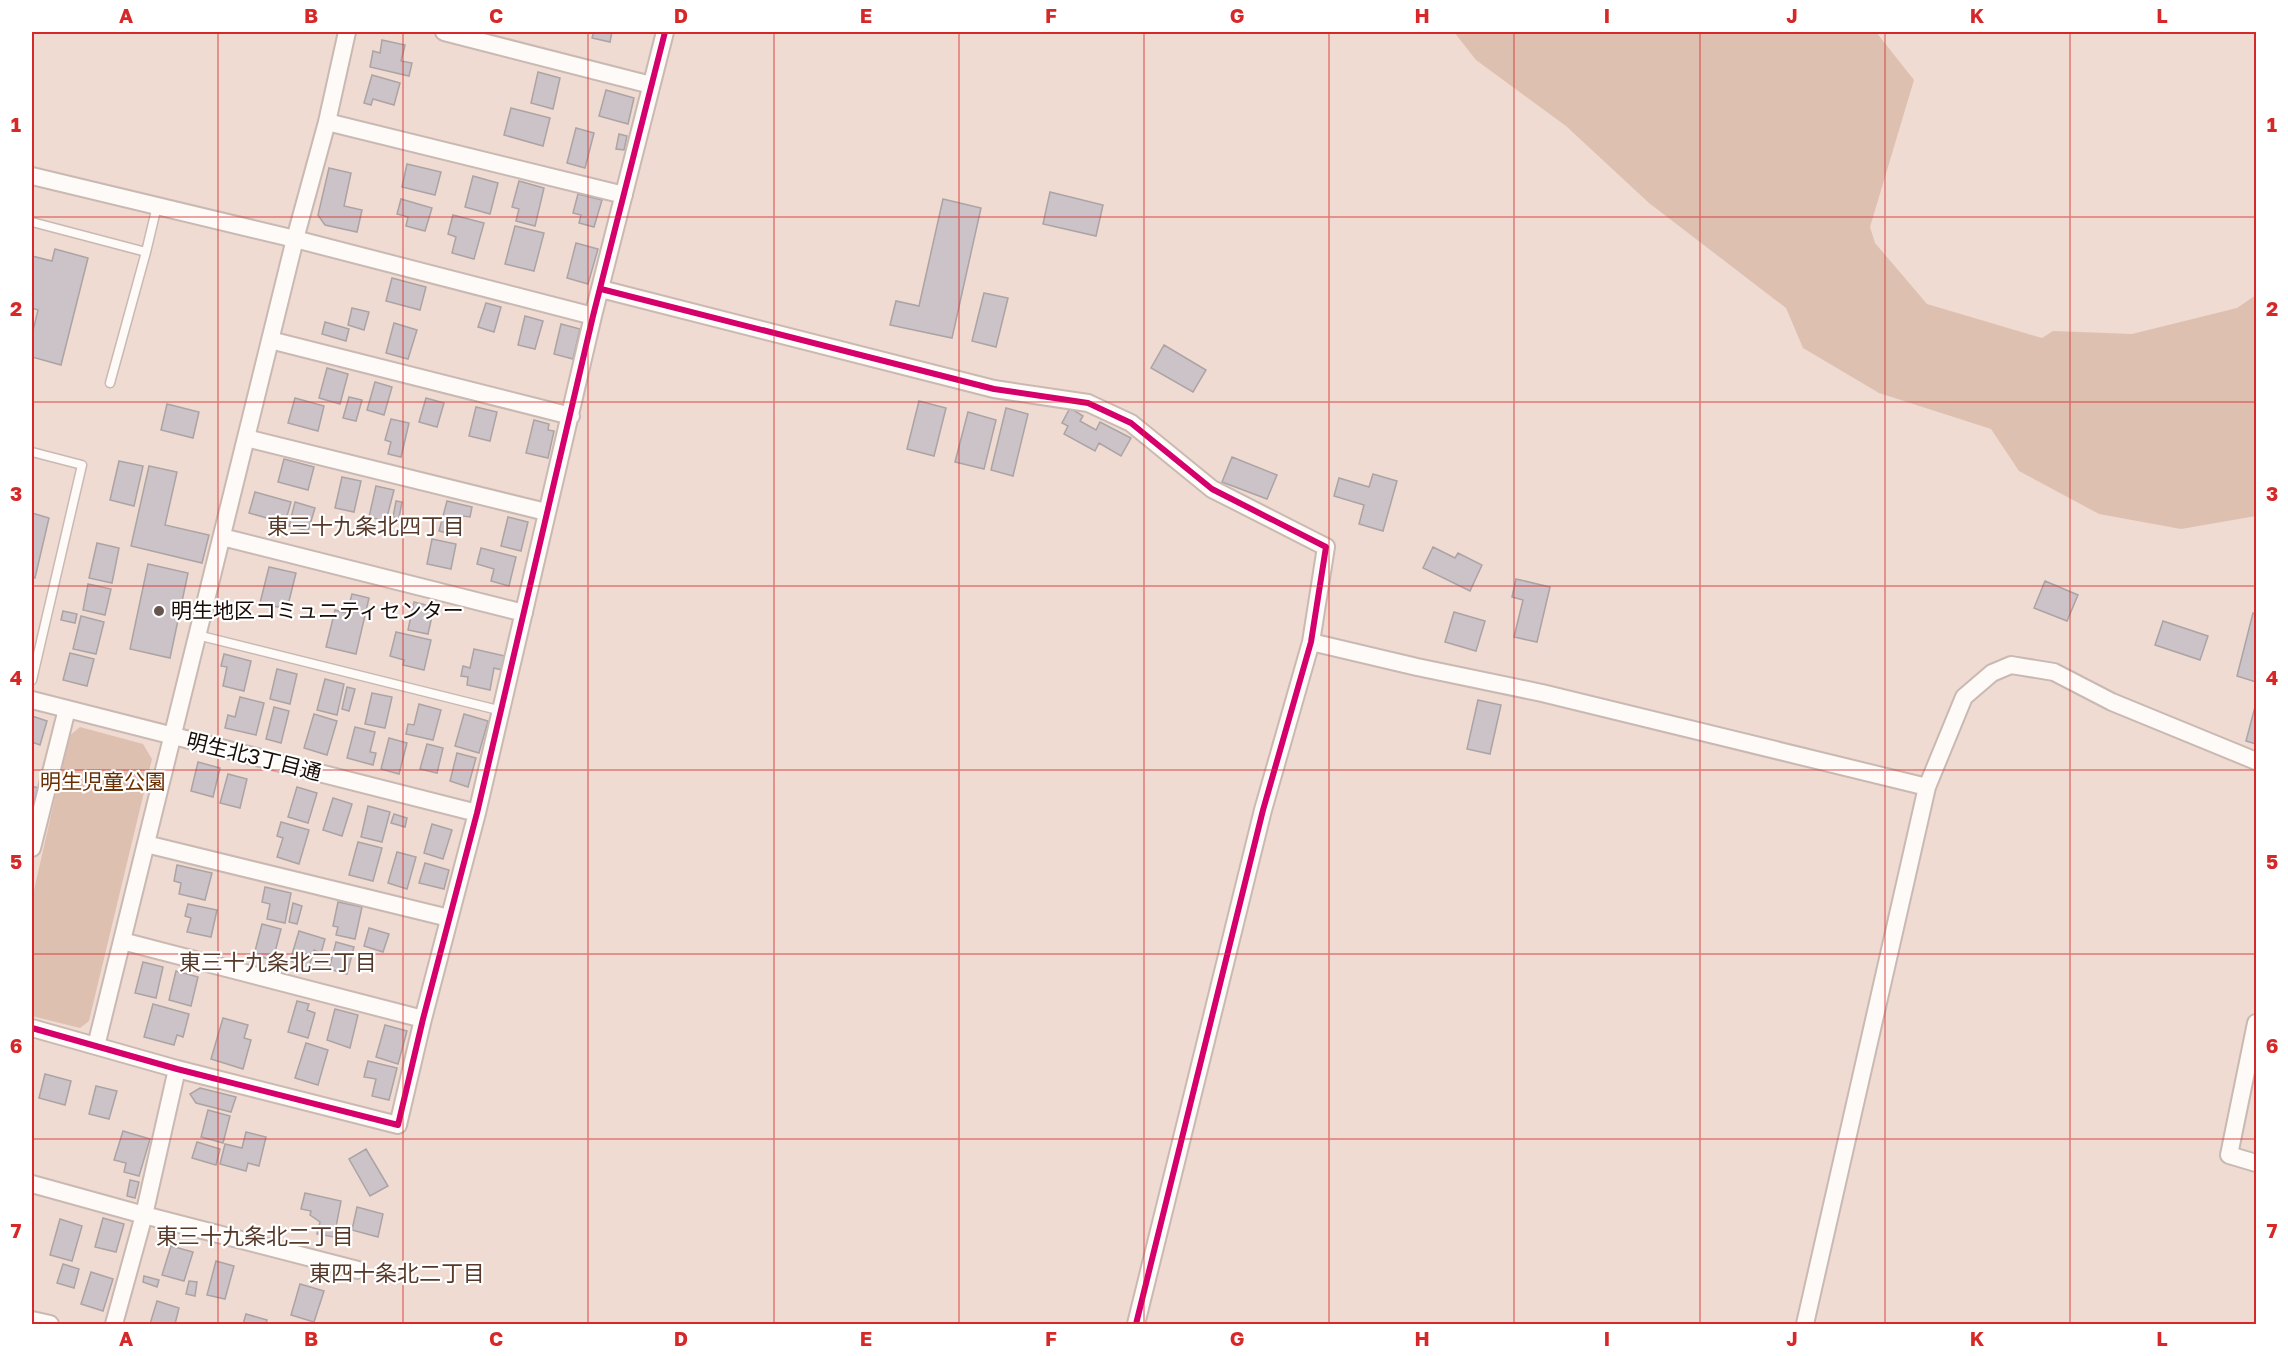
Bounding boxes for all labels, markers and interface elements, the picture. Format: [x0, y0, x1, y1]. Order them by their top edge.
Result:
text: A [119, 3, 133, 27]
text: B [304, 3, 318, 27]
text: C [489, 3, 503, 27]
text: D [674, 3, 688, 27]
text: E [860, 3, 872, 27]
text: F [1045, 3, 1057, 27]
text: G [1230, 3, 1244, 27]
text: H [1414, 3, 1430, 27]
text: I [1604, 3, 1610, 27]
text: J [1786, 3, 1798, 27]
text: K [1970, 3, 1985, 27]
text: L [2156, 3, 2168, 27]
text: 1 [11, 112, 21, 136]
text: 1 [2267, 112, 2277, 136]
text: 2 [10, 296, 22, 320]
text: 2 [2266, 296, 2278, 320]
text: 3 [10, 481, 22, 505]
text: 3 [2266, 481, 2278, 505]
district label: 東三十九条北四丁目 [267, 512, 465, 539]
place label: 明生地区コミュニティセンター [171, 597, 464, 623]
marker: 明生地区コミュニティセンター [152, 604, 166, 618]
text: 4 [10, 665, 22, 689]
text: 4 [2266, 665, 2278, 689]
street label: 明生北3丁目通 [184, 727, 324, 785]
park label: 明生児童公園 [40, 768, 166, 794]
text: 5 [10, 849, 22, 873]
text: 5 [2266, 849, 2278, 873]
district label: 東三十九条北三丁目 [179, 948, 377, 975]
text: 6 [10, 1033, 22, 1057]
text: 6 [2266, 1033, 2278, 1057]
text: 7 [11, 1218, 22, 1242]
text: 7 [2267, 1218, 2278, 1242]
district label: 東三十九条北二丁目 [156, 1222, 354, 1249]
district label: 東四十条北二丁目 [309, 1259, 485, 1286]
text: A [119, 1326, 133, 1350]
text: B [304, 1326, 318, 1350]
text: C [489, 1326, 503, 1350]
text: D [674, 1326, 688, 1350]
text: E [860, 1326, 872, 1350]
text: F [1045, 1326, 1057, 1350]
text: G [1230, 1326, 1244, 1350]
text: H [1414, 1326, 1430, 1350]
text: I [1604, 1326, 1610, 1350]
text: J [1786, 1326, 1798, 1350]
text: K [1970, 1326, 1985, 1350]
text: L [2156, 1326, 2168, 1350]

